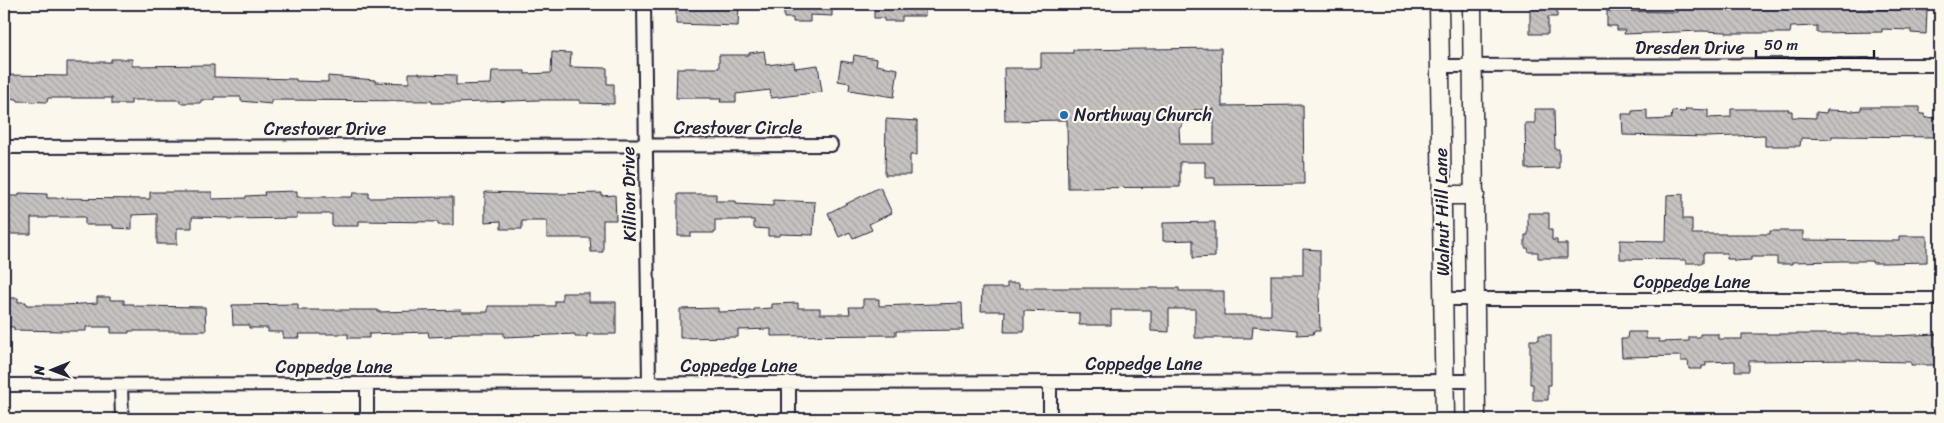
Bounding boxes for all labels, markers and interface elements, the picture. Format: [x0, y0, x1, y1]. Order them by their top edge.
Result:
scale bar [1756, 28, 1874, 60]
street label: Dresden Drive [1635, 32, 1745, 64]
text: 50 m [1764, 32, 1799, 58]
place label: Northway Church [1074, 99, 1212, 131]
marker: Northway Church [1058, 109, 1070, 121]
street label: Crestover Circle [674, 112, 802, 144]
street label: Crestover Drive [264, 113, 386, 145]
street label: Killion Drive [612, 146, 646, 242]
street label: Walnut Hill Lane [1425, 148, 1459, 276]
street label: Coppedge Lane [1634, 266, 1750, 298]
north arrow [28, 346, 78, 396]
street label: Coppedge Lane [1086, 348, 1202, 380]
street label: Coppedge Lane [681, 350, 797, 382]
street label: Coppedge Lane [276, 351, 392, 383]
text: N [27, 365, 52, 376]

